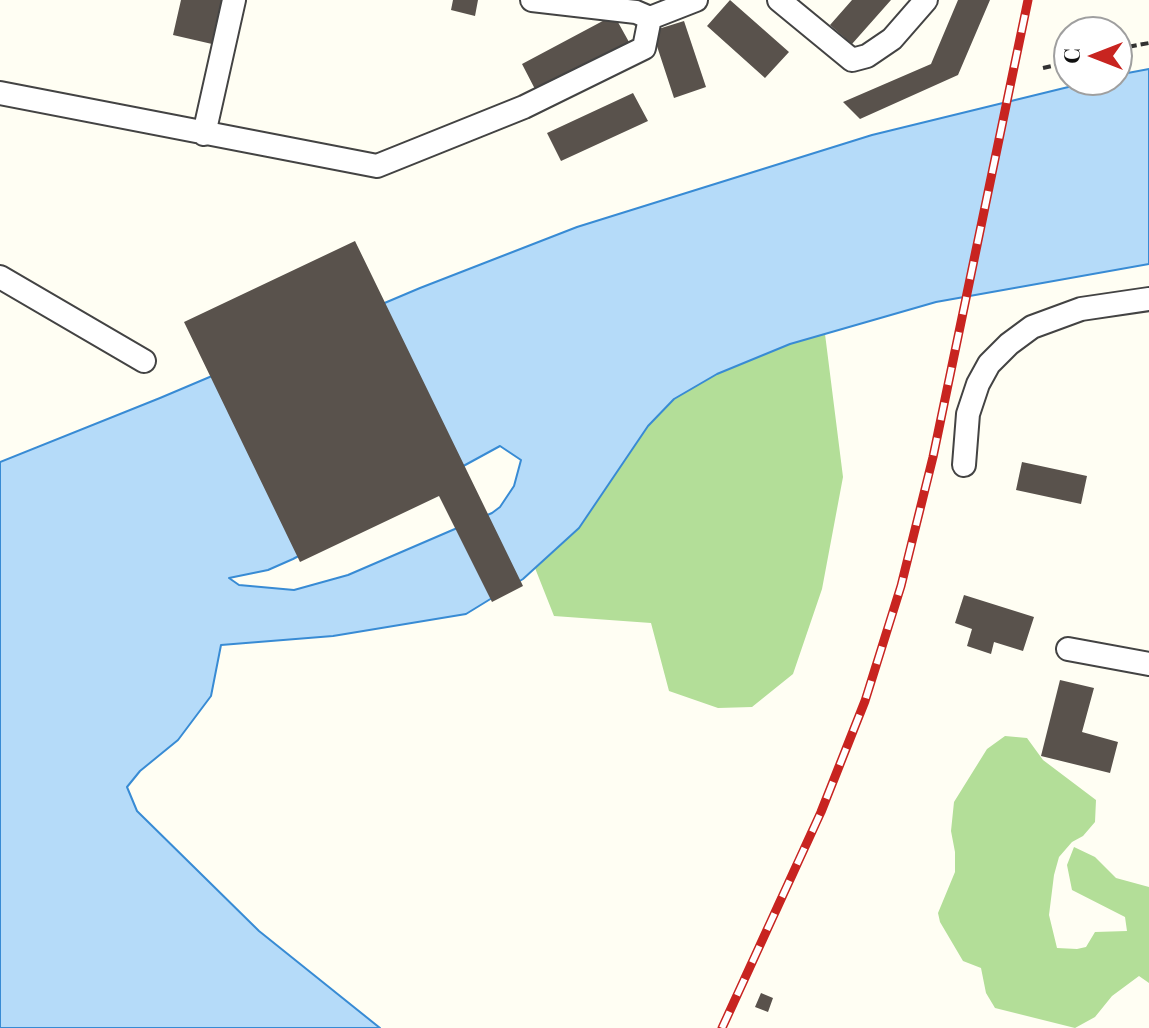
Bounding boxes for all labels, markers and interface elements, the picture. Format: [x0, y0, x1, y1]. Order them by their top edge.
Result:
north arrow [1053, 16, 1133, 96]
text: С [1056, 48, 1086, 64]

